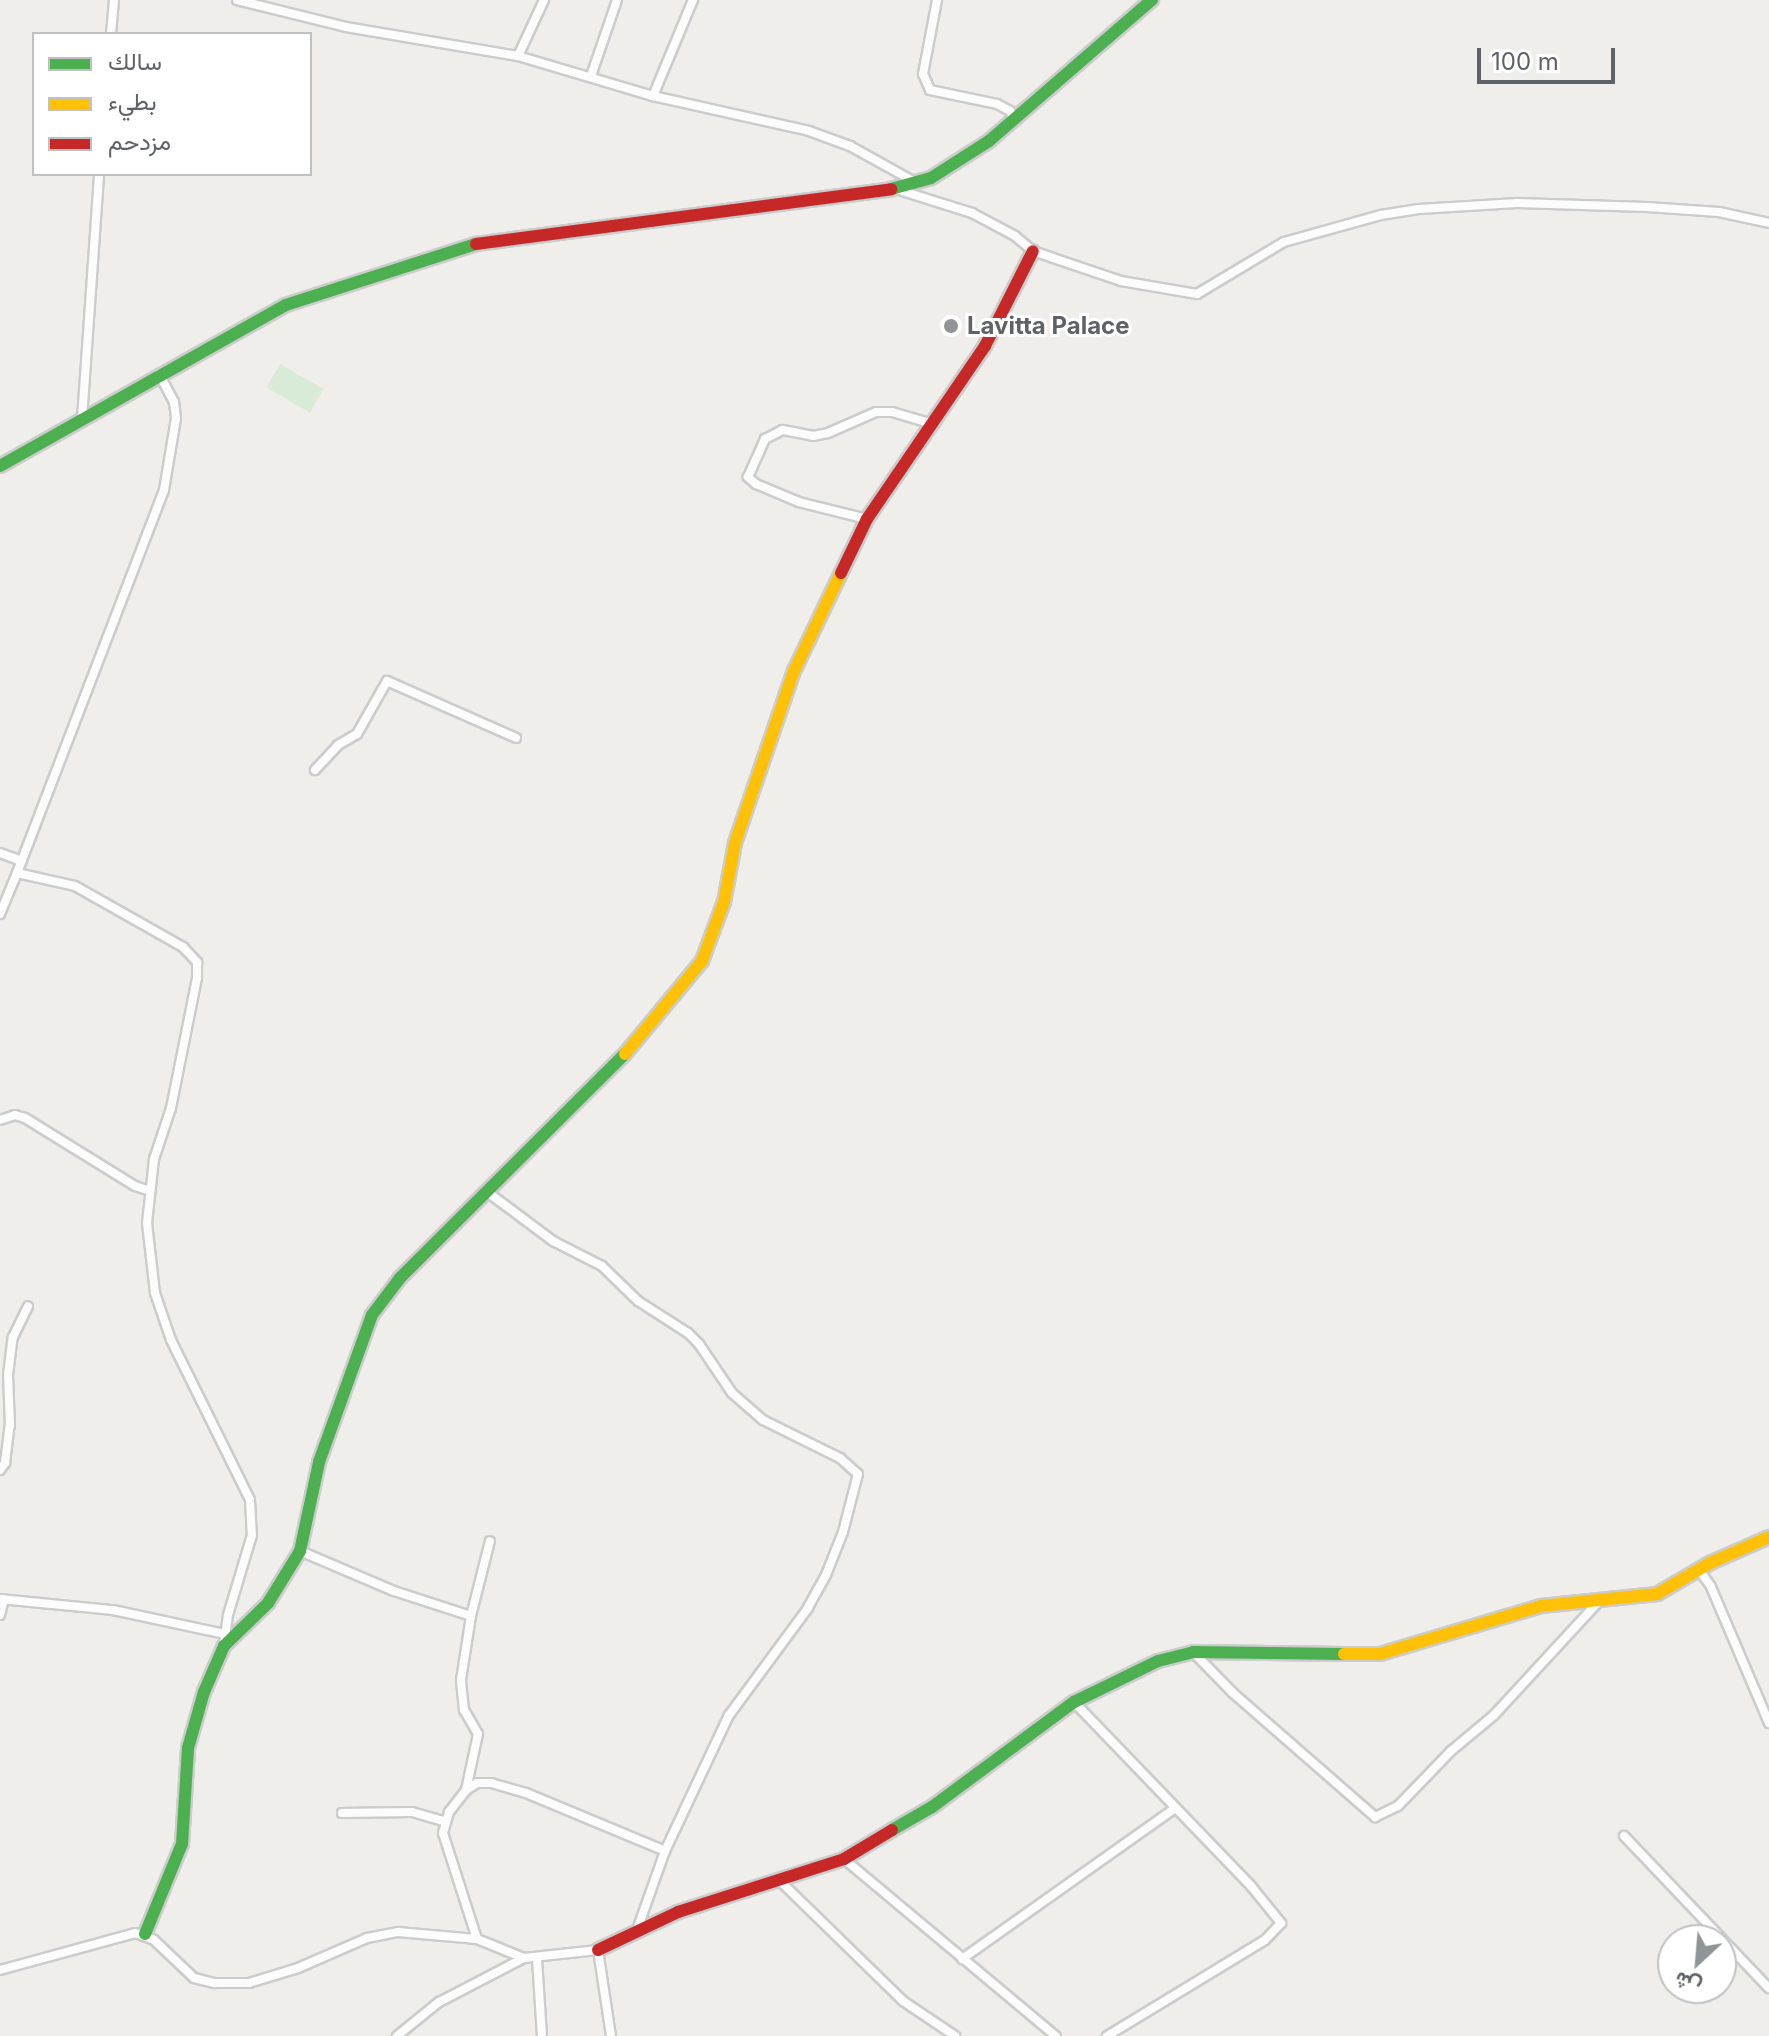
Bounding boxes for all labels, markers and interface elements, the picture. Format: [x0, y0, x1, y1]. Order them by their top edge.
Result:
legend [32, 32, 312, 176]
scale bar [1481, 32, 1619, 82]
text: سالك [108, 47, 162, 76]
text: 100 m [1491, 47, 1559, 76]
text: بطيء [108, 87, 157, 116]
text: مزدحم [108, 127, 171, 156]
place label: Lavitta Palace [967, 312, 1129, 340]
marker: Lavitta Palace [942, 317, 960, 335]
north arrow [1657, 1924, 1737, 2004]
text: ش [1670, 1966, 1705, 2001]

